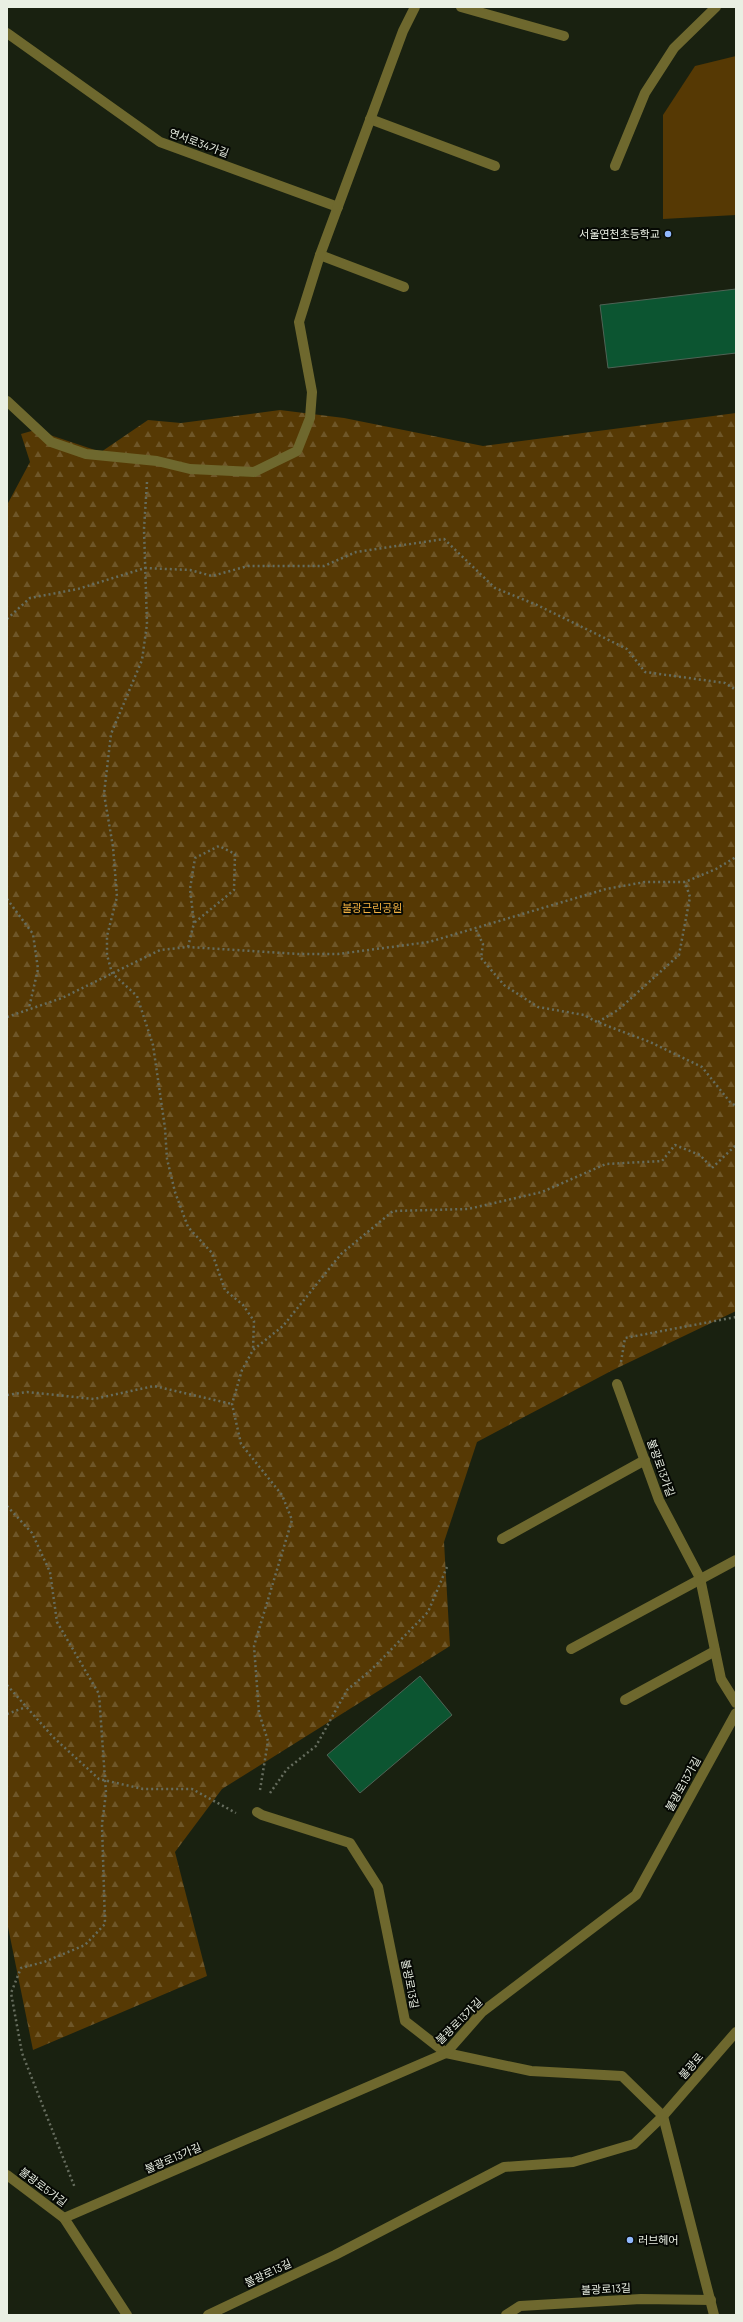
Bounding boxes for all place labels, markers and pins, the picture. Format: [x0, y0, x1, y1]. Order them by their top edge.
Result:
place label: 서울연천초등학교 [579, 227, 660, 240]
marker: 서울연천초등학교 [663, 229, 673, 239]
place label: 러브헤어 [638, 2233, 678, 2246]
marker: 러브헤어 [625, 2235, 635, 2245]

